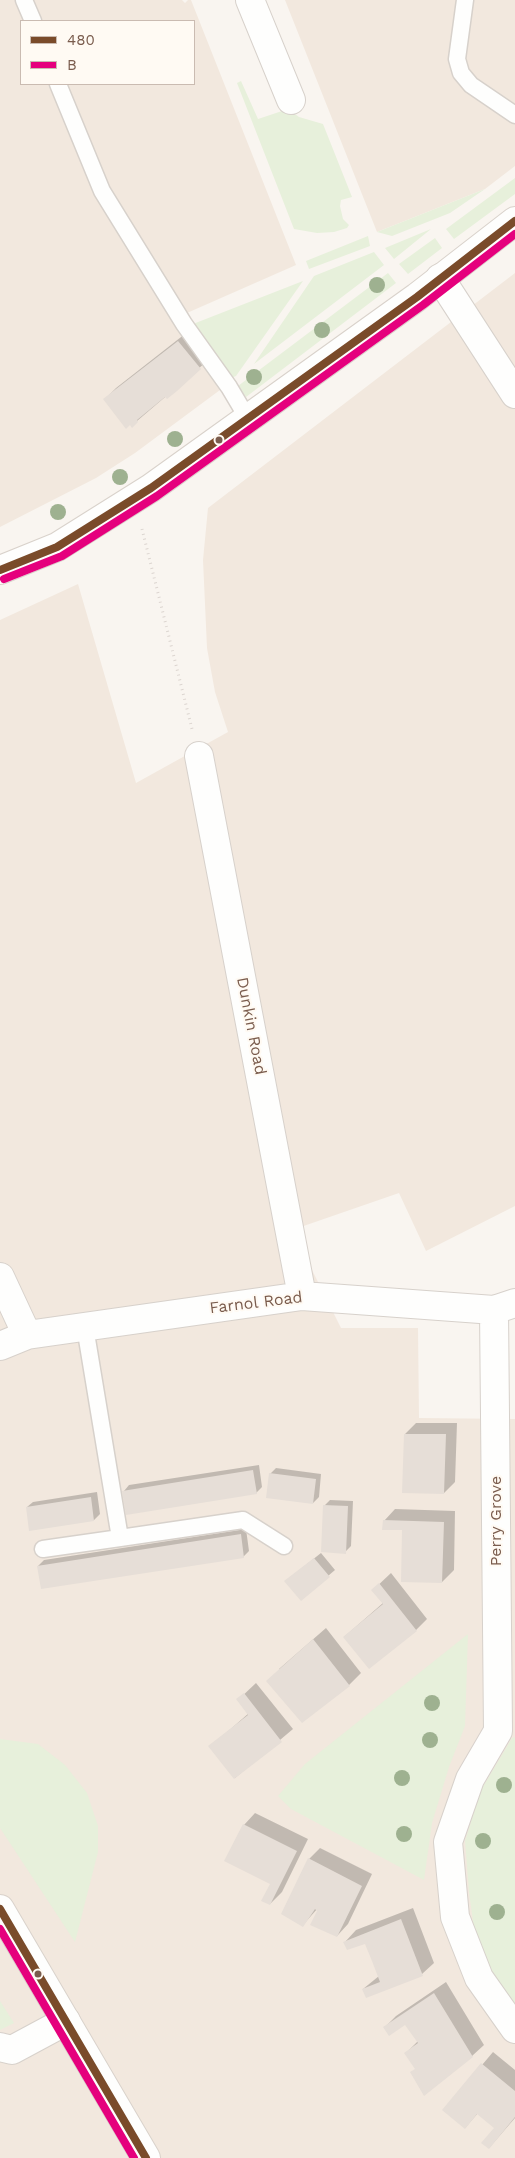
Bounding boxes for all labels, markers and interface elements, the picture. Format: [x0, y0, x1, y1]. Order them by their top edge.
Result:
legend [20, 20, 195, 85]
text: 480 [67, 31, 95, 49]
text: B [67, 56, 77, 74]
unlabelled marker [214, 435, 224, 445]
street label: Dunkin Road [232, 976, 270, 1076]
street label: Farnol Road [208, 1288, 304, 1318]
street label: Perry Grove [486, 1476, 506, 1566]
unlabelled marker [33, 1969, 43, 1979]

